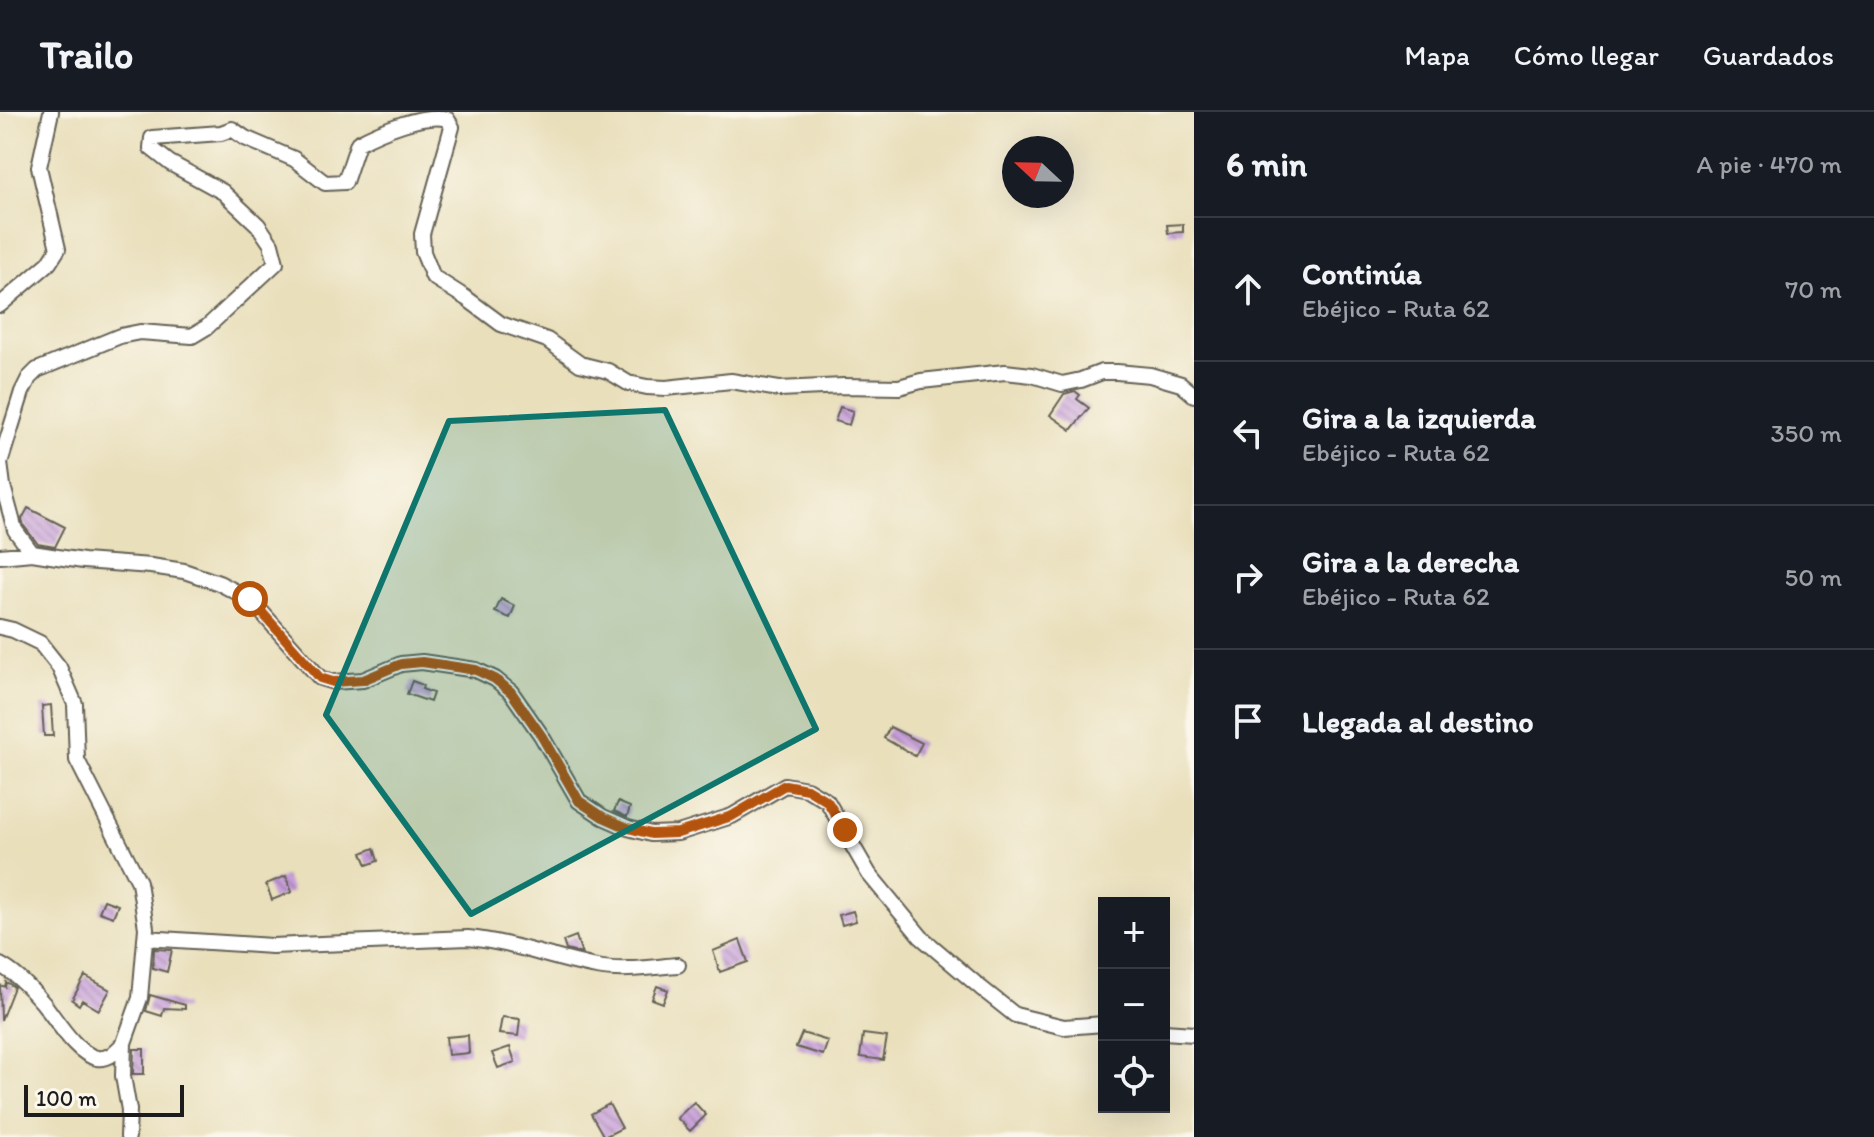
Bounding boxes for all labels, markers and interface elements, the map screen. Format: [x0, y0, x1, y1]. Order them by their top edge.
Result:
text: Trailo [40, 32, 133, 78]
text: Mapa [1405, 38, 1470, 72]
text: Cómo llegar [1514, 38, 1659, 72]
text: Guardados [1703, 38, 1834, 72]
north arrow [1002, 136, 1074, 208]
text: 6 min [1226, 144, 1307, 185]
text: A pie · 470 m [1697, 148, 1842, 180]
text: Continúa [1302, 255, 1422, 292]
icon: ahead [1226, 267, 1270, 311]
text: 70 m [1785, 273, 1842, 305]
text: Ebéjico - Ruta 62 [1302, 292, 1490, 324]
text: Gira a la izquierda [1302, 399, 1536, 436]
icon: left [1226, 411, 1270, 455]
text: 350 m [1770, 417, 1842, 449]
text: Ebéjico - Ruta 62 [1302, 436, 1490, 468]
text: Gira a la derecha [1302, 543, 1519, 580]
icon: right [1226, 555, 1270, 599]
text: 50 m [1785, 561, 1842, 593]
text: Ebéjico - Ruta 62 [1302, 580, 1490, 612]
route start [232, 581, 268, 617]
icon: arrive [1226, 699, 1270, 743]
text: Llegada al destino [1302, 703, 1534, 740]
route end [827, 812, 863, 848]
map controls [1098, 897, 1170, 1113]
button: + [1098, 897, 1170, 969]
button: − [1098, 969, 1170, 1041]
button: locate [1098, 1041, 1170, 1113]
scale bar [24, 1081, 184, 1117]
text: 100 m [36, 1085, 97, 1112]

